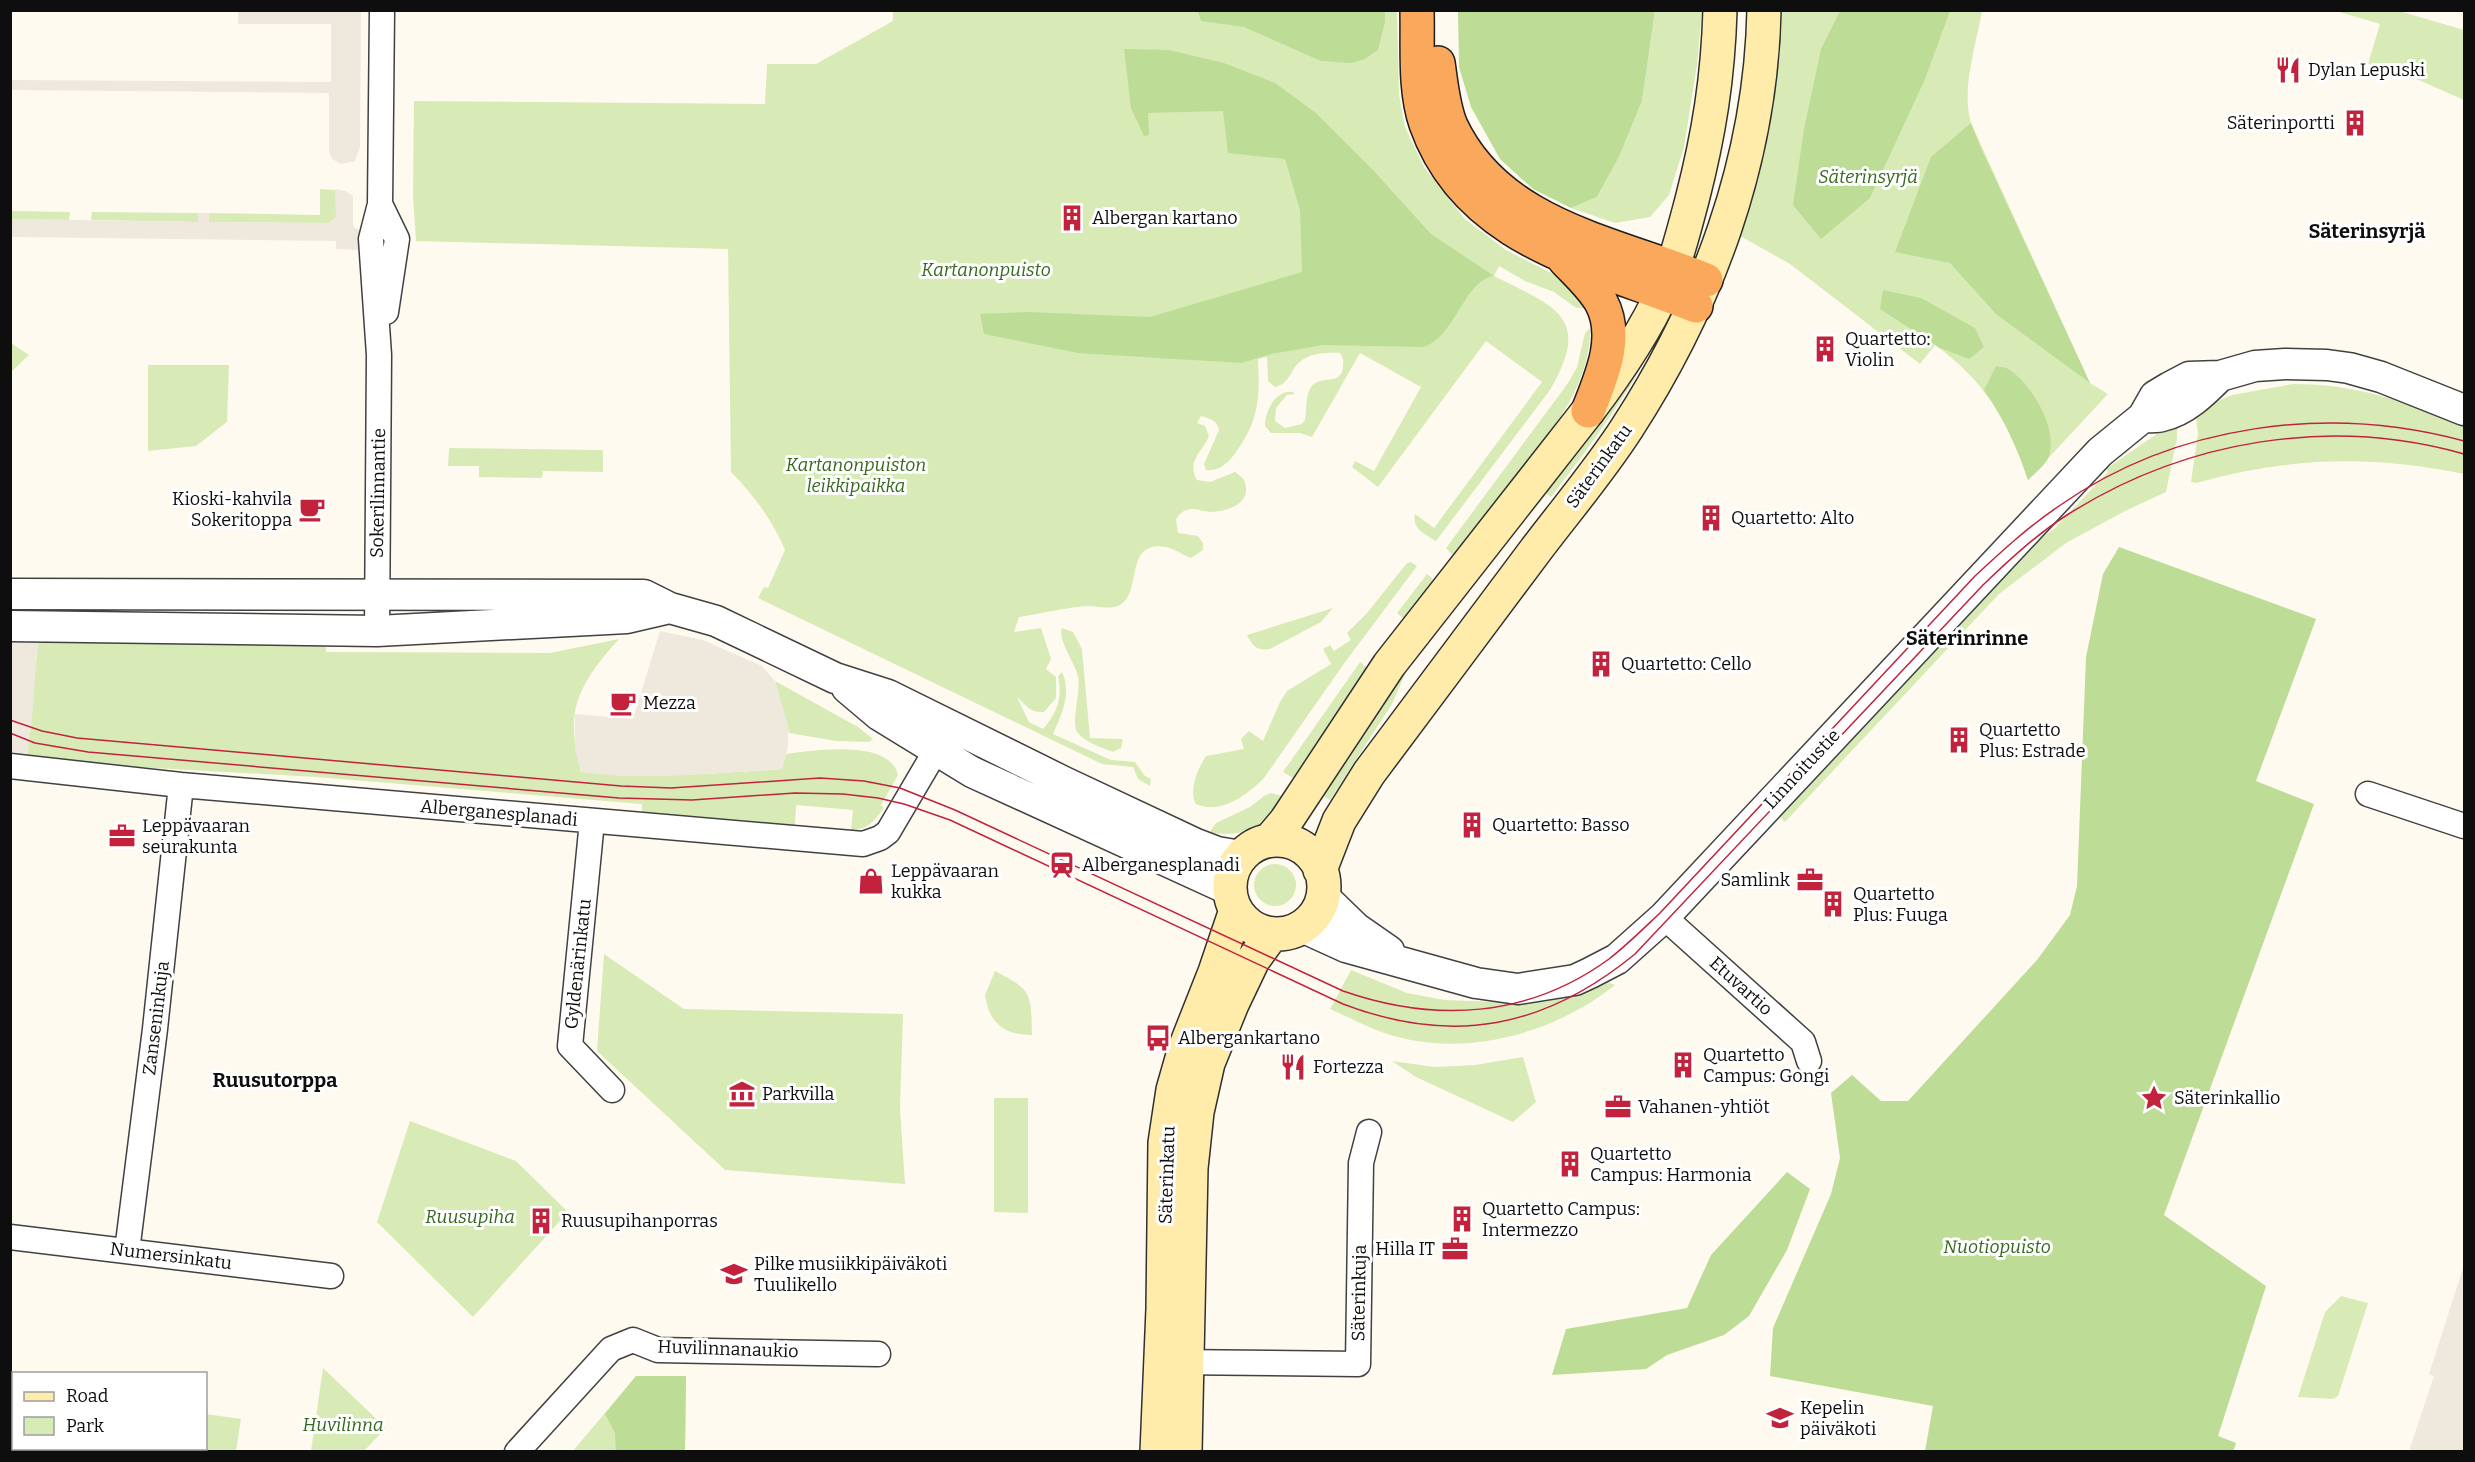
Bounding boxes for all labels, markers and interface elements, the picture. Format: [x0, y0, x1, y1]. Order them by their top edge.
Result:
restaurant icon: Dylan Lepuski [2273, 55, 2303, 85]
place label: Dylan Lepuski [2308, 59, 2425, 81]
building icon: Säterinportti [2340, 108, 2370, 138]
place label: Säterinportti [2227, 112, 2335, 134]
park label: Säterinsyrjä [1818, 166, 1918, 188]
building icon: Albergan kartano [1057, 203, 1087, 233]
place label: Albergan kartano [1092, 207, 1238, 229]
district label: Säterinsyrjä [2308, 219, 2426, 243]
park label: Kartanonpuisto [921, 259, 1051, 281]
place label: Quartetto: Violin [1845, 328, 1930, 371]
building icon: Quartetto: Violin [1810, 334, 1840, 364]
street label: Säterinkatu [1561, 420, 1637, 512]
street label: Sokerilinnantie [366, 428, 390, 558]
park label: Kartanonpuiston leikkipaikka [786, 454, 926, 497]
place label: Kioski-kahvila Sokeritoppa [172, 488, 292, 531]
cafe icon: Kioski-kahvila Sokeritoppa [297, 494, 327, 524]
building icon: Quartetto: Alto [1696, 503, 1726, 533]
place label: Quartetto: Alto [1731, 507, 1854, 529]
district label: Säterinrinne [1906, 626, 2028, 650]
building icon: Quartetto: Cello [1586, 649, 1616, 679]
place label: Quartetto: Cello [1621, 653, 1752, 675]
cafe icon: Mezza [608, 688, 638, 718]
place label: Mezza [643, 692, 696, 714]
place label: Quartetto Plus: Estrade [1979, 719, 2086, 762]
street label: Linnoitustie [1759, 724, 1845, 814]
building icon: Quartetto Plus: Estrade [1944, 725, 1974, 755]
street label: Alberganesplanadi [419, 795, 579, 831]
building icon: Quartetto: Basso [1457, 810, 1487, 840]
place label: Quartetto: Basso [1492, 814, 1630, 836]
place label: Leppävaaran seurakunta [142, 815, 250, 858]
office icon: Leppävaaran seurakunta [107, 821, 137, 851]
station icon: Alberganesplanadi [1047, 850, 1077, 880]
place label: Alberganesplanadi [1082, 854, 1240, 876]
place label: Leppävaaran kukka [891, 860, 999, 903]
office icon: Samlink [1795, 865, 1825, 895]
shop icon: Leppävaaran kukka [856, 866, 886, 896]
place label: Samlink [1720, 869, 1791, 891]
place label: Quartetto Plus: Fuuga [1853, 883, 1948, 926]
building icon: Quartetto Plus: Fuuga [1818, 889, 1848, 919]
street label: Gyldenärinkatu [560, 898, 596, 1030]
street label: Etuvartio [1705, 952, 1777, 1020]
street label: Zanseninkuja [138, 960, 174, 1076]
bus stop icon: Albergankartano [1143, 1023, 1173, 1053]
place label: Albergankartano [1178, 1027, 1320, 1049]
place label: Quartetto Campus: Gongi [1703, 1044, 1829, 1087]
building icon: Quartetto Campus: Gongi [1668, 1050, 1698, 1080]
restaurant icon: Fortezza [1278, 1052, 1308, 1082]
place label: Fortezza [1313, 1056, 1384, 1078]
district label: Ruusutorppa [213, 1068, 337, 1092]
museum icon: Parkvilla [727, 1079, 757, 1109]
place label: Parkvilla [762, 1083, 835, 1105]
place icon: Säterinkallio [2139, 1083, 2169, 1113]
place label: Säterinkallio [2174, 1087, 2280, 1109]
office icon: Vahanen-yhtiöt [1603, 1092, 1633, 1122]
place label: Vahanen-yhtiöt [1638, 1096, 1770, 1118]
street label: Säterinkatu [1154, 1126, 1180, 1224]
place label: Quartetto Campus: Harmonia [1590, 1143, 1752, 1186]
building icon: Quartetto Campus: Harmonia [1555, 1149, 1585, 1179]
place label: Quartetto Campus: Intermezzo [1482, 1198, 1640, 1241]
building icon: Quartetto Campus: Intermezzo [1447, 1204, 1477, 1234]
park label: Ruusupiha [425, 1206, 515, 1228]
building icon: Ruusupihanporras [526, 1206, 556, 1236]
place label: Ruusupihanporras [561, 1210, 718, 1232]
office icon: Hilla IT [1440, 1234, 1470, 1264]
park label: Nuotiopuisto [1943, 1236, 2051, 1258]
street label: Numersinkatu [109, 1238, 233, 1274]
place label: Hilla IT [1375, 1238, 1435, 1260]
street label: Säterinkuja [1347, 1244, 1371, 1342]
place label: Pilke musiikkipäiväkoti Tuulikello [754, 1253, 947, 1296]
school or university icon: Pilke musiikkipäiväkoti Tuulikello [719, 1259, 749, 1289]
street label: Huvilinnanaukio [657, 1336, 799, 1362]
legend [12, 1372, 207, 1450]
text: Road [66, 1385, 109, 1407]
place label: Kepelin päiväkoti [1800, 1397, 1876, 1440]
school or university icon: Kepelin päiväkoti [1765, 1403, 1795, 1433]
park label: Huvilinna [302, 1414, 384, 1436]
text: Park [66, 1415, 105, 1437]

